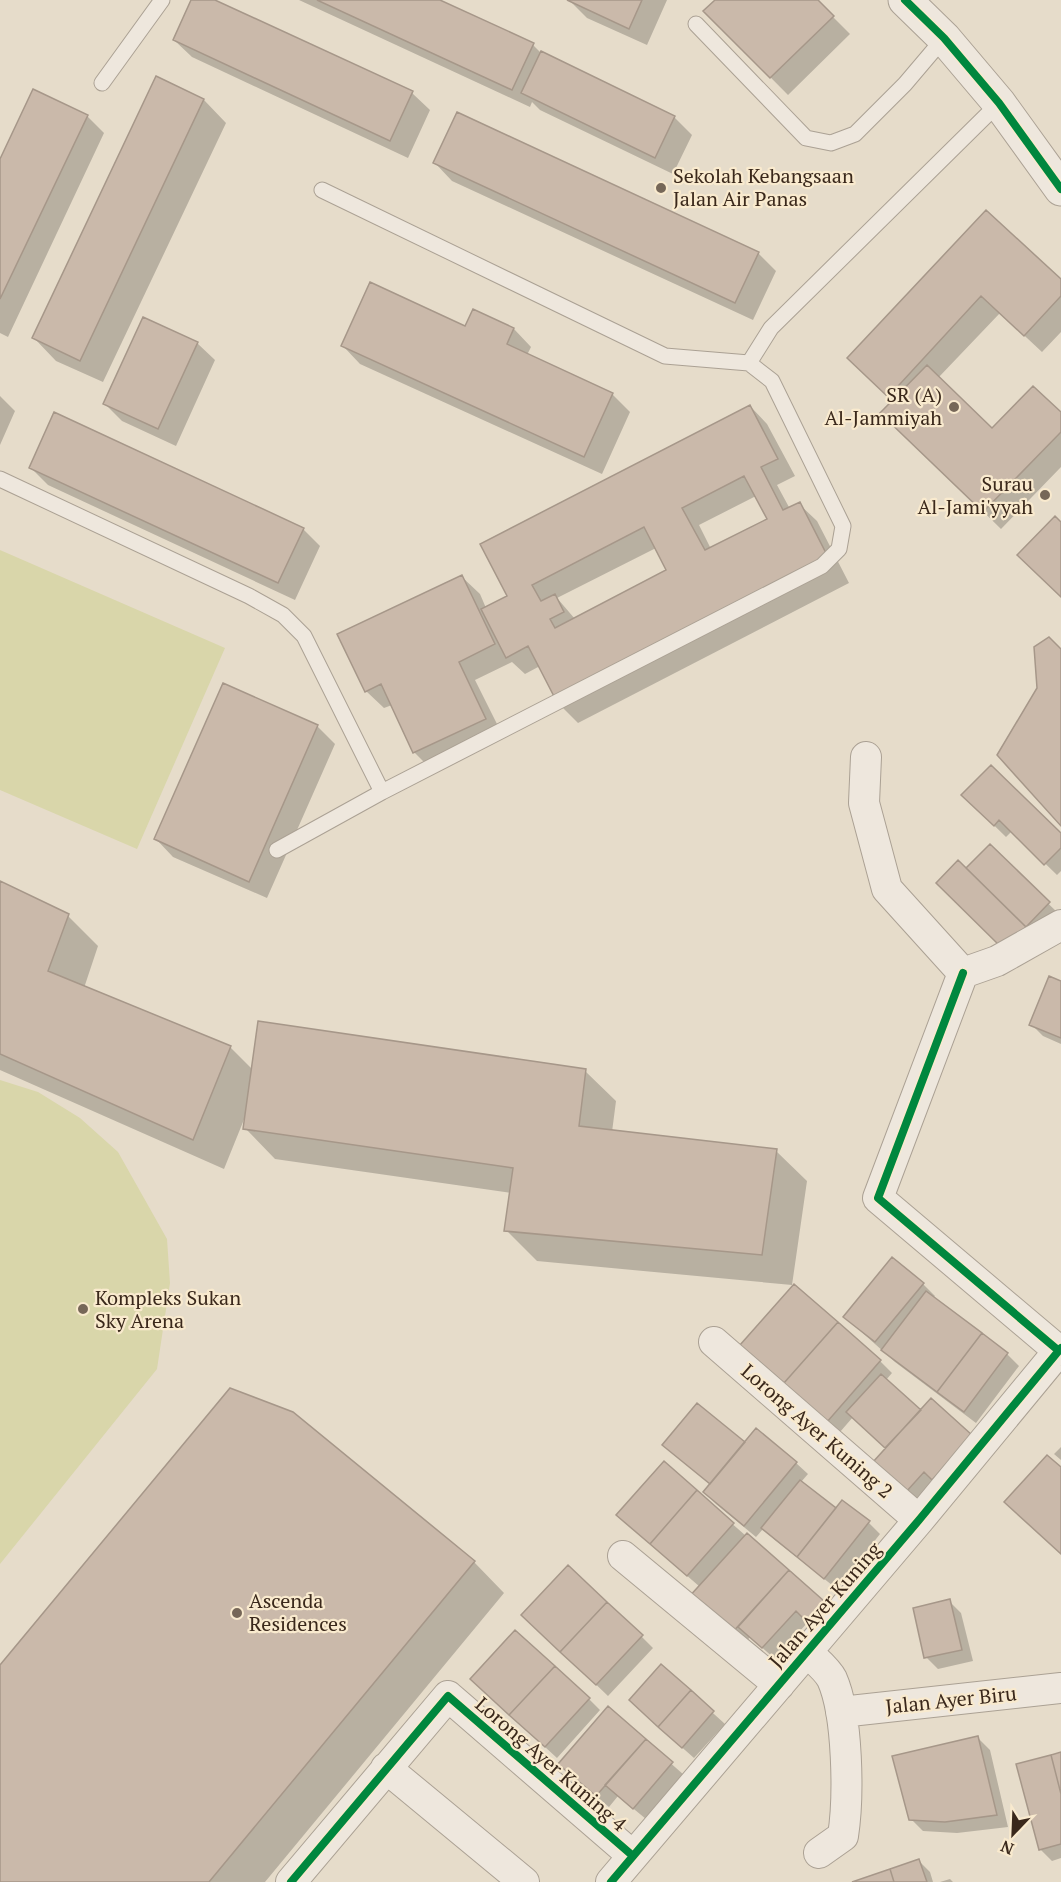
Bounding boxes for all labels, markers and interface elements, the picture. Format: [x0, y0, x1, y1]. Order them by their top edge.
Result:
place label: Sekolah Kebangsaan Jalan Air Panas [673, 162, 854, 212]
marker: Sekolah Kebangsaan Jalan Air Panas [654, 181, 668, 195]
place label: SR (A) Al-Jammiyah [824, 381, 942, 431]
marker: SR (A) Al-Jammiyah [947, 400, 961, 414]
place label: Surau Al-Jami'yyah [918, 470, 1033, 520]
marker: Surau Al-Jami'yyah [1038, 488, 1052, 502]
place label: Kompleks Sukan Sky Arena [95, 1284, 241, 1334]
marker: Kompleks Sukan Sky Arena [76, 1302, 90, 1316]
street label: Lorong Ayer Kuning 2 [736, 1357, 899, 1504]
street label: Jalan Ayer Kuning [762, 1536, 887, 1673]
place label: Ascenda Residences [249, 1587, 347, 1637]
marker: Ascenda Residences [230, 1606, 244, 1620]
street label: Jalan Ayer Biru [884, 1679, 1018, 1720]
street label: Lorong Ayer Kuning 4 [470, 1690, 633, 1837]
north arrow [983, 1804, 1043, 1864]
text: N [997, 1835, 1017, 1860]

